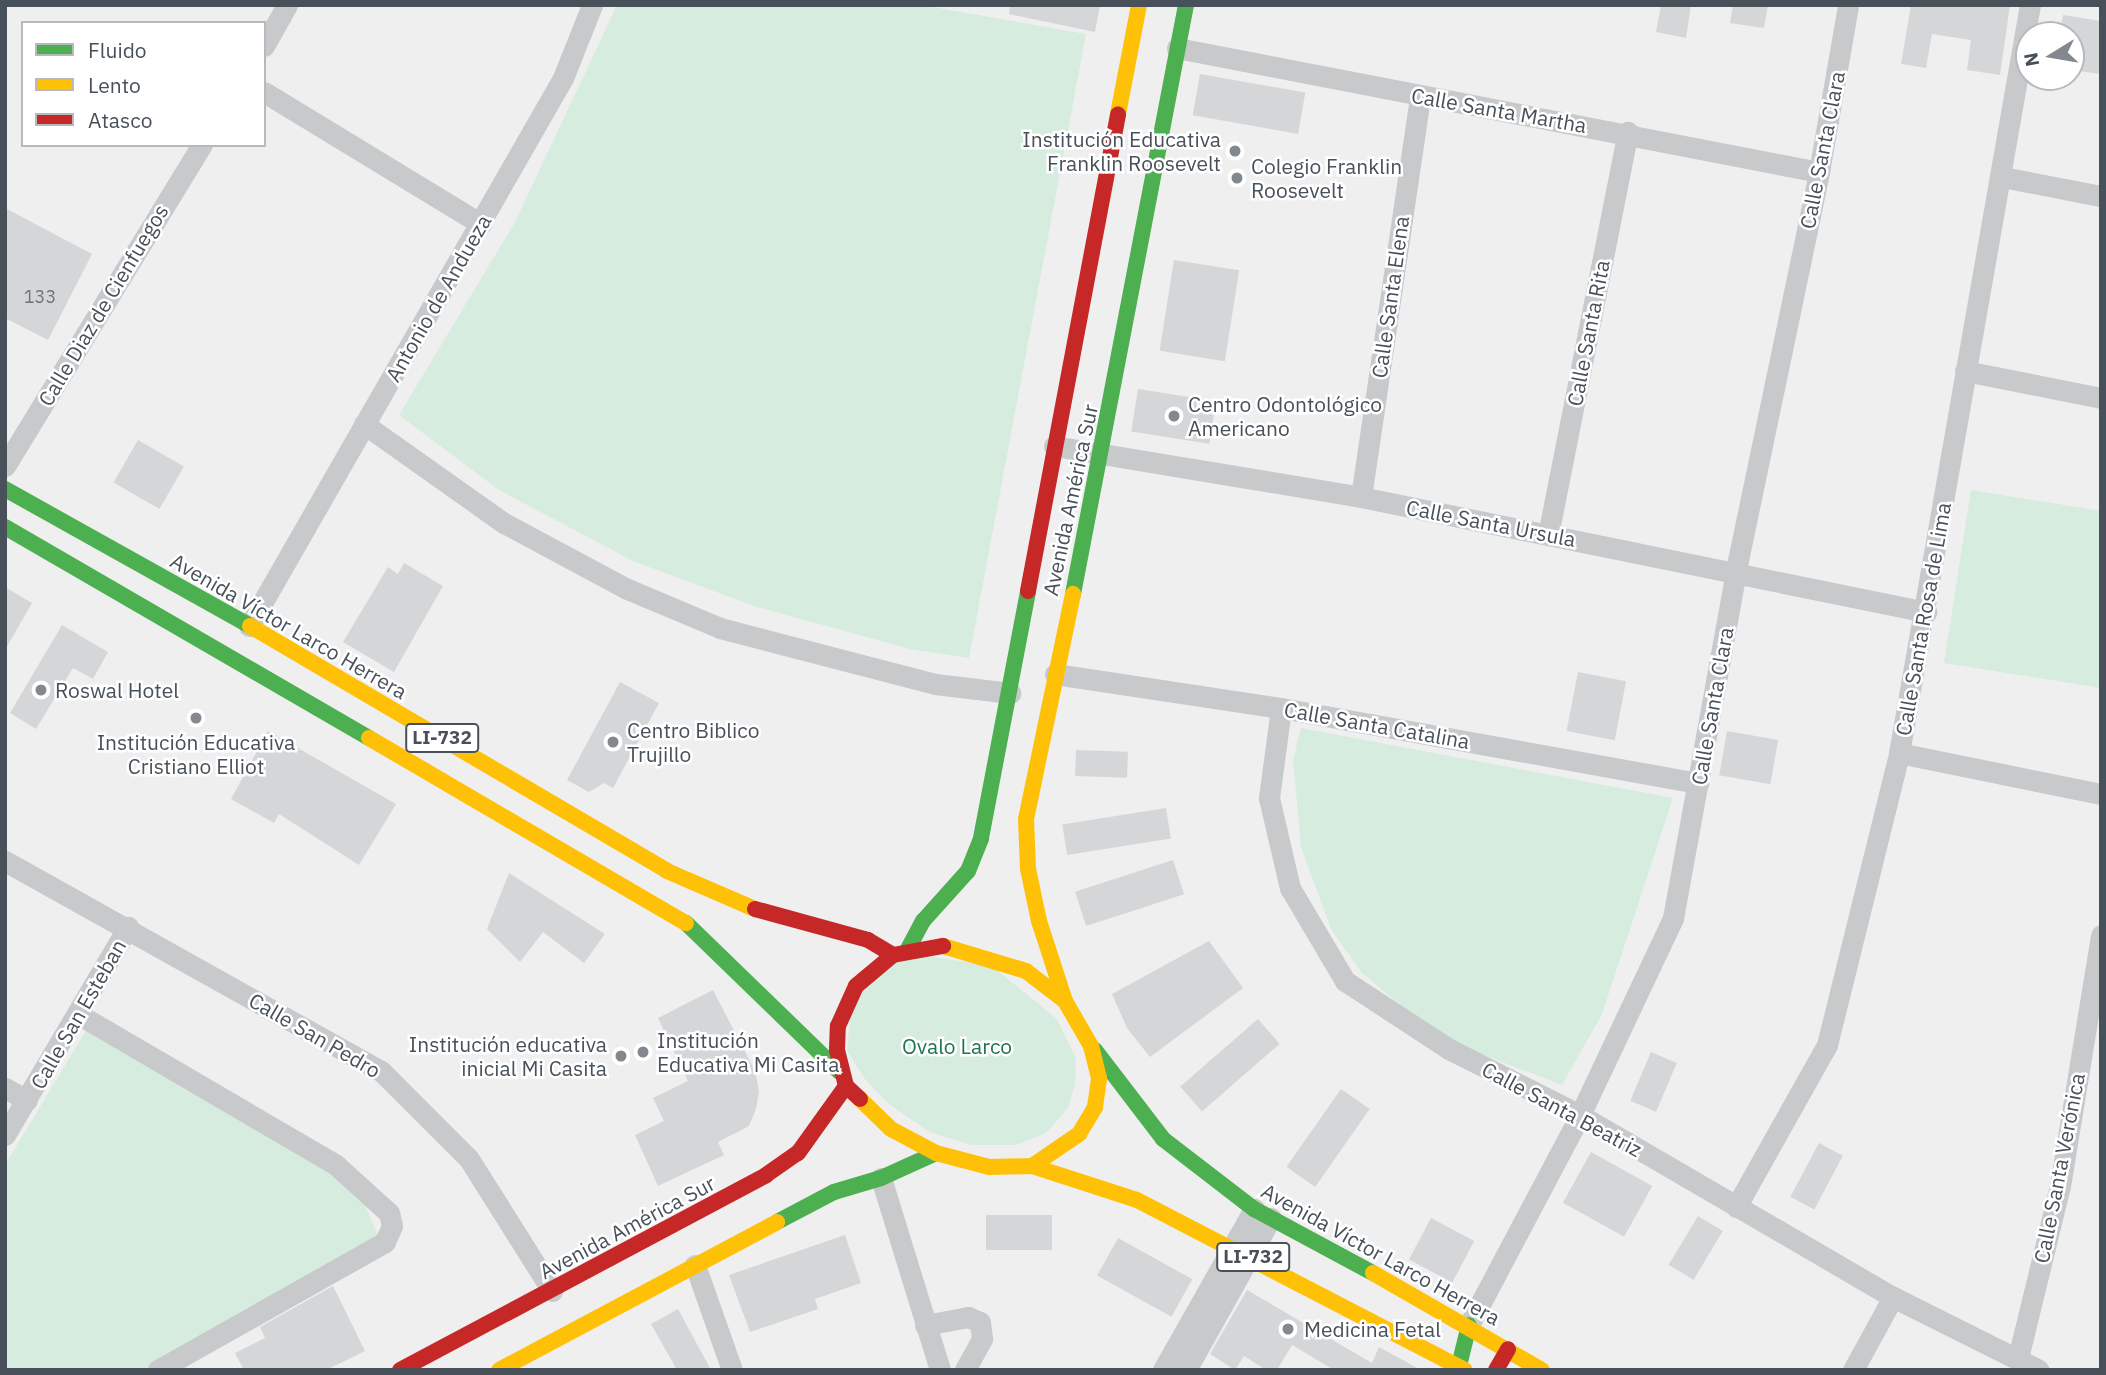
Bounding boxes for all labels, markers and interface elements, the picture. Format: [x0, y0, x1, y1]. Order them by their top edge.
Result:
legend [21, 21, 266, 147]
north arrow [2015, 21, 2085, 91]
text: Fluido [88, 36, 147, 64]
text: N [2018, 51, 2044, 69]
street label: Calle Santa Clara [1794, 69, 1850, 231]
text: Lento [88, 71, 141, 99]
street label: Calle Santa Martha [1409, 82, 1589, 138]
text: Atasco [88, 106, 152, 134]
place label: Institución Educativa Franklin Roosevelt [1022, 126, 1221, 176]
marker: Institución Educativa Franklin Roosevelt [1227, 143, 1243, 159]
place label: Colegio Franklin Roosevelt [1251, 153, 1402, 203]
marker: Colegio Franklin Roosevelt [1229, 170, 1245, 186]
street label: Calle Diaz de Cienfuegos [33, 200, 173, 410]
street label: Antonio de Andueza [380, 210, 496, 386]
street label: Calle Santa Elena [1366, 214, 1414, 380]
street label: Calle Santa Rita [1561, 258, 1615, 408]
house number: 133 [24, 286, 56, 308]
place label: Centro Odontológico Americano [1188, 391, 1382, 441]
street label: Avenida América Sur [1037, 402, 1103, 598]
marker: Centro Odontológico Americano [1166, 408, 1182, 424]
street label: Calle Santa Ursula [1404, 494, 1578, 552]
street label: Calle Santa Rosa de Lima [1890, 501, 1956, 737]
street label: Avenida Víctor Larco Herrera [166, 548, 412, 704]
street label: Calle Santa Clara [1686, 625, 1738, 787]
place label: Roswal Hotel [55, 677, 179, 703]
marker: Roswal Hotel [33, 682, 49, 698]
street label: Calle Santa Catalina [1282, 696, 1472, 754]
marker: Institución Educativa Cristiano Elliot [188, 710, 204, 726]
place label: Centro Biblico Trujillo [627, 717, 759, 767]
road number: LI-732 [404, 722, 480, 754]
place label: Institución Educativa Cristiano Elliot [97, 729, 295, 779]
marker: Centro Biblico Trujillo [605, 734, 621, 750]
street label: Calle San Esteban [25, 935, 131, 1093]
street label: Calle San Pedro [245, 987, 385, 1083]
place label: Institución Educativa Mi Casita [657, 1027, 839, 1077]
place label: Institución educativa inicial Mi Casita [409, 1031, 607, 1081]
park label: Ovalo Larco [902, 1033, 1012, 1059]
marker: Institución Educativa Mi Casita [635, 1044, 651, 1060]
marker: Institución educativa inicial Mi Casita [613, 1048, 629, 1064]
street label: Calle Santa Beatriz [1478, 1056, 1646, 1162]
street label: Calle Santa Verónica [2028, 1071, 2090, 1265]
street label: Avenida América Sur [535, 1170, 719, 1284]
street label: Avenida Víctor Larco Herrera [1257, 1178, 1505, 1330]
road number: LI-732 [1214, 1242, 1292, 1273]
place label: Medicina Fetal [1304, 1316, 1441, 1342]
marker: Medicina Fetal [1278, 1319, 1298, 1339]

